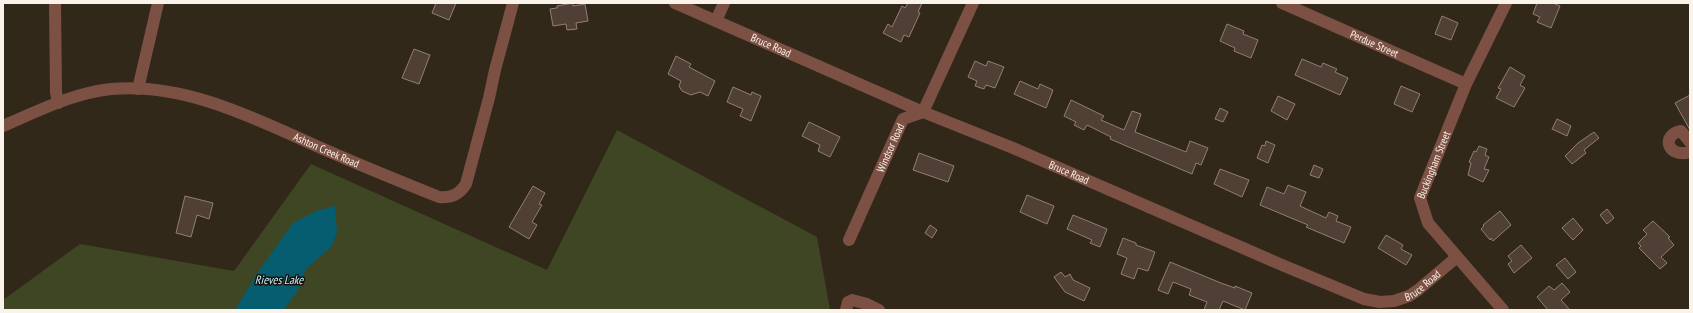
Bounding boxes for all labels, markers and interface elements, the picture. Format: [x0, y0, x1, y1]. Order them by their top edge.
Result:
street label: Perdue Street [1348, 27, 1401, 60]
street label: Bruce Road [749, 30, 794, 60]
street label: Windsor Road [873, 121, 907, 174]
street label: Ashton Creek Road [291, 129, 362, 171]
street label: Buckingham Street [1414, 129, 1453, 201]
street label: Bruce Road [1047, 158, 1092, 187]
street label: Bruce Road [1403, 267, 1444, 304]
water label: Rieves Lake [255, 272, 304, 287]

